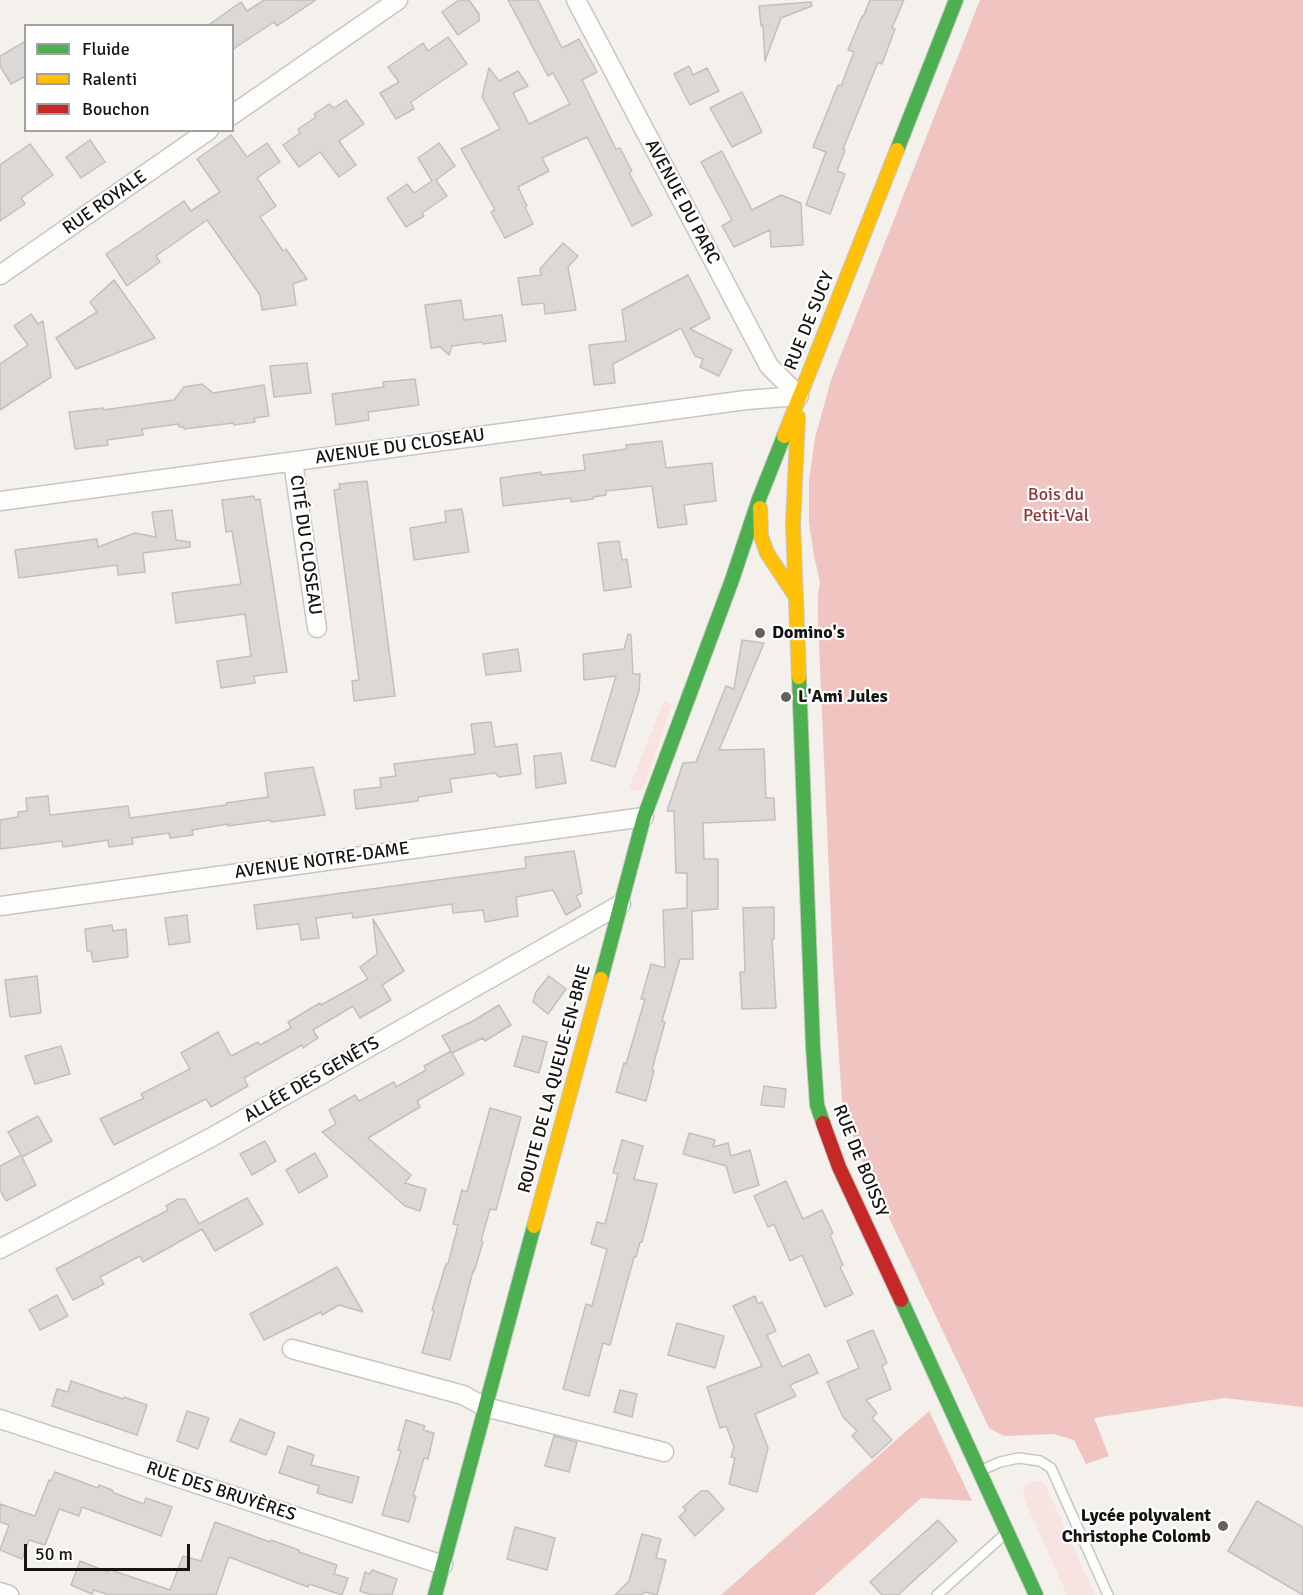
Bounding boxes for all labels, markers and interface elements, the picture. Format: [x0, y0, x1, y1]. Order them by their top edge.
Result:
legend [24, 24, 234, 132]
text: Fluide [82, 38, 130, 60]
text: Ralenti [82, 68, 137, 90]
text: Bouchon [82, 98, 150, 120]
street label: AVENUE DU PARC [640, 136, 724, 268]
street label: RUE ROYALE [59, 166, 151, 240]
street label: RUE DE SUCY [780, 269, 840, 373]
street label: AVENUE DU CLOSEAU [314, 424, 486, 470]
street label: CITÉ DU CLOSEAU [284, 474, 326, 616]
park label: Bois du Petit-Val [1023, 484, 1089, 526]
place label: Domino's [772, 622, 845, 644]
marker: Domino's [753, 626, 767, 640]
place label: L'Ami Jules [798, 686, 888, 708]
marker: L'Ami Jules [779, 690, 793, 704]
street label: AVENUE NOTRE-DAME [233, 838, 411, 884]
street label: ROUTE DE LA QUEUE-EN-BRIE [514, 962, 596, 1196]
street label: ALLÉE DES GENÊTS [241, 1032, 383, 1128]
street label: RUE DE BOISSY [828, 1102, 892, 1220]
street label: RUE DES BRUYÈRES [143, 1458, 299, 1526]
place label: Lycée polyvalent Christophe Colomb [1062, 1505, 1211, 1547]
marker: Lycée polyvalent Christophe Colomb [1216, 1519, 1230, 1533]
scale bar [27, 1532, 194, 1570]
text: 50 m [35, 1543, 73, 1565]

